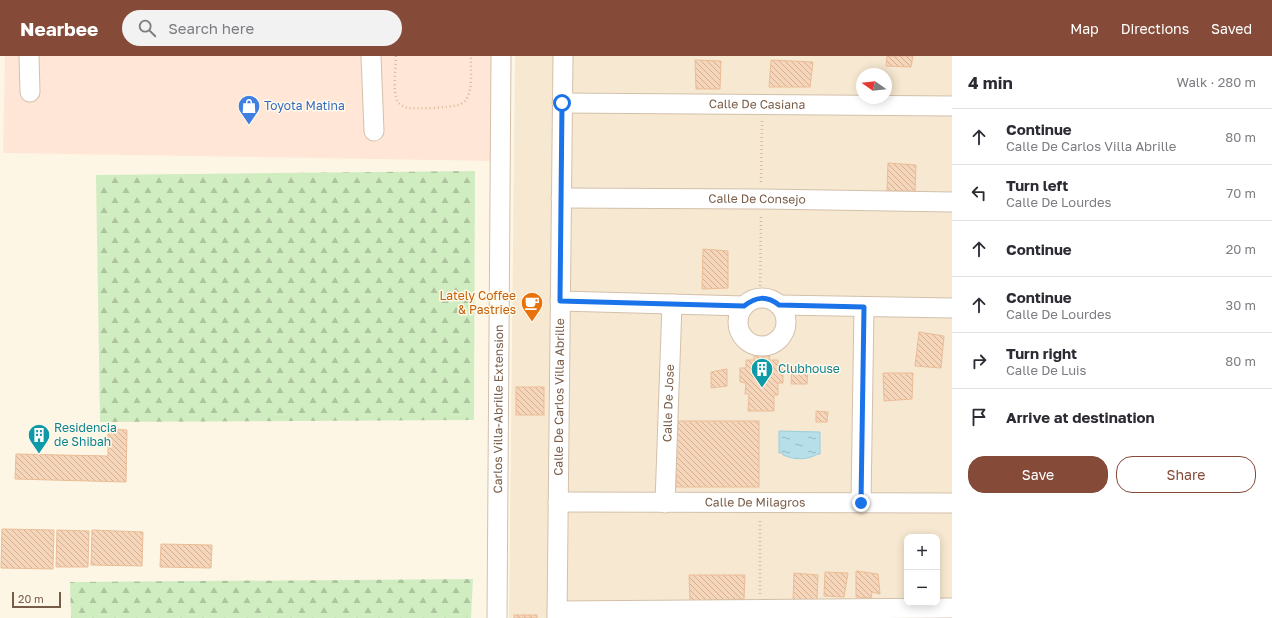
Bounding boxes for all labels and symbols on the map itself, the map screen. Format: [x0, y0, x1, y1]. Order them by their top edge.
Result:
north arrow [856, 68, 892, 104]
shop icon: Toyota Matina [236, 93, 262, 126]
route start [553, 94, 571, 112]
street label: Calle De Casiana [709, 96, 805, 112]
place label: Toyota Matina [264, 98, 345, 113]
street label: Calle De Consejo [708, 191, 806, 207]
place label: Lately Coffee & Pastries [439, 288, 516, 317]
cafe icon: Lately Coffee & Pastries [519, 290, 545, 323]
street label: Calle De Carlos Villa Abrille [551, 318, 567, 476]
street label: Carlos Villa-Abrille Extension [490, 325, 506, 493]
building icon: Clubhouse [749, 356, 775, 389]
place label: Clubhouse [778, 361, 840, 376]
street label: Calle De Jose [659, 364, 677, 442]
place label: Residencia de Shibah [54, 420, 117, 449]
building icon: Residencia de Shibah [26, 422, 52, 455]
street label: Calle De Milagros [705, 494, 805, 510]
route end [852, 494, 870, 512]
scale bar [12, 590, 61, 609]

